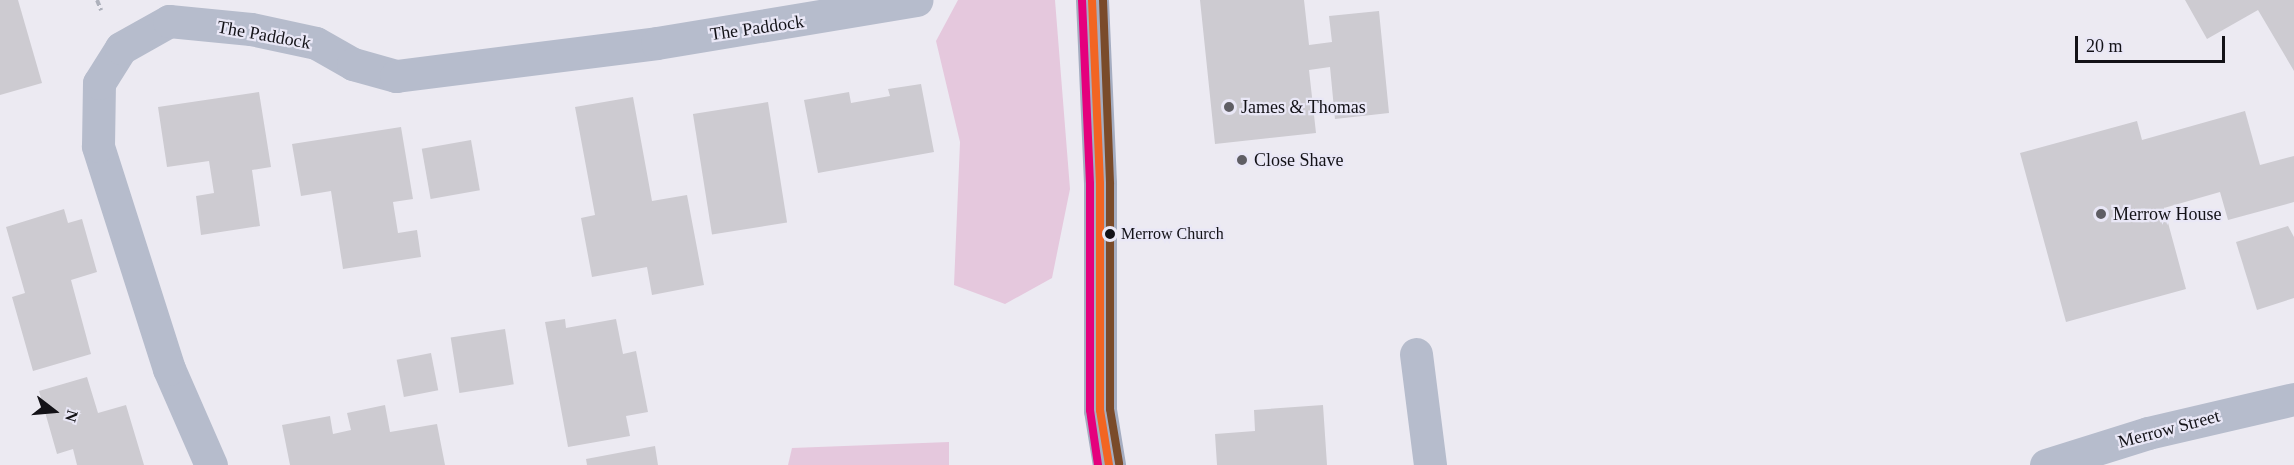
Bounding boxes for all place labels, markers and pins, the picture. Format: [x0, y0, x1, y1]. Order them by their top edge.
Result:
place label: James & Thomas [1241, 96, 1366, 118]
marker: James & Thomas [1222, 100, 1236, 114]
place label: Close Shave [1254, 149, 1343, 171]
marker: Close Shave [1235, 153, 1249, 167]
place label: Merrow House [2113, 203, 2221, 225]
marker: Merrow House [2094, 207, 2108, 221]
place label: Merrow Church [1121, 224, 1224, 244]
marker: Merrow Church [1104, 228, 1116, 240]

